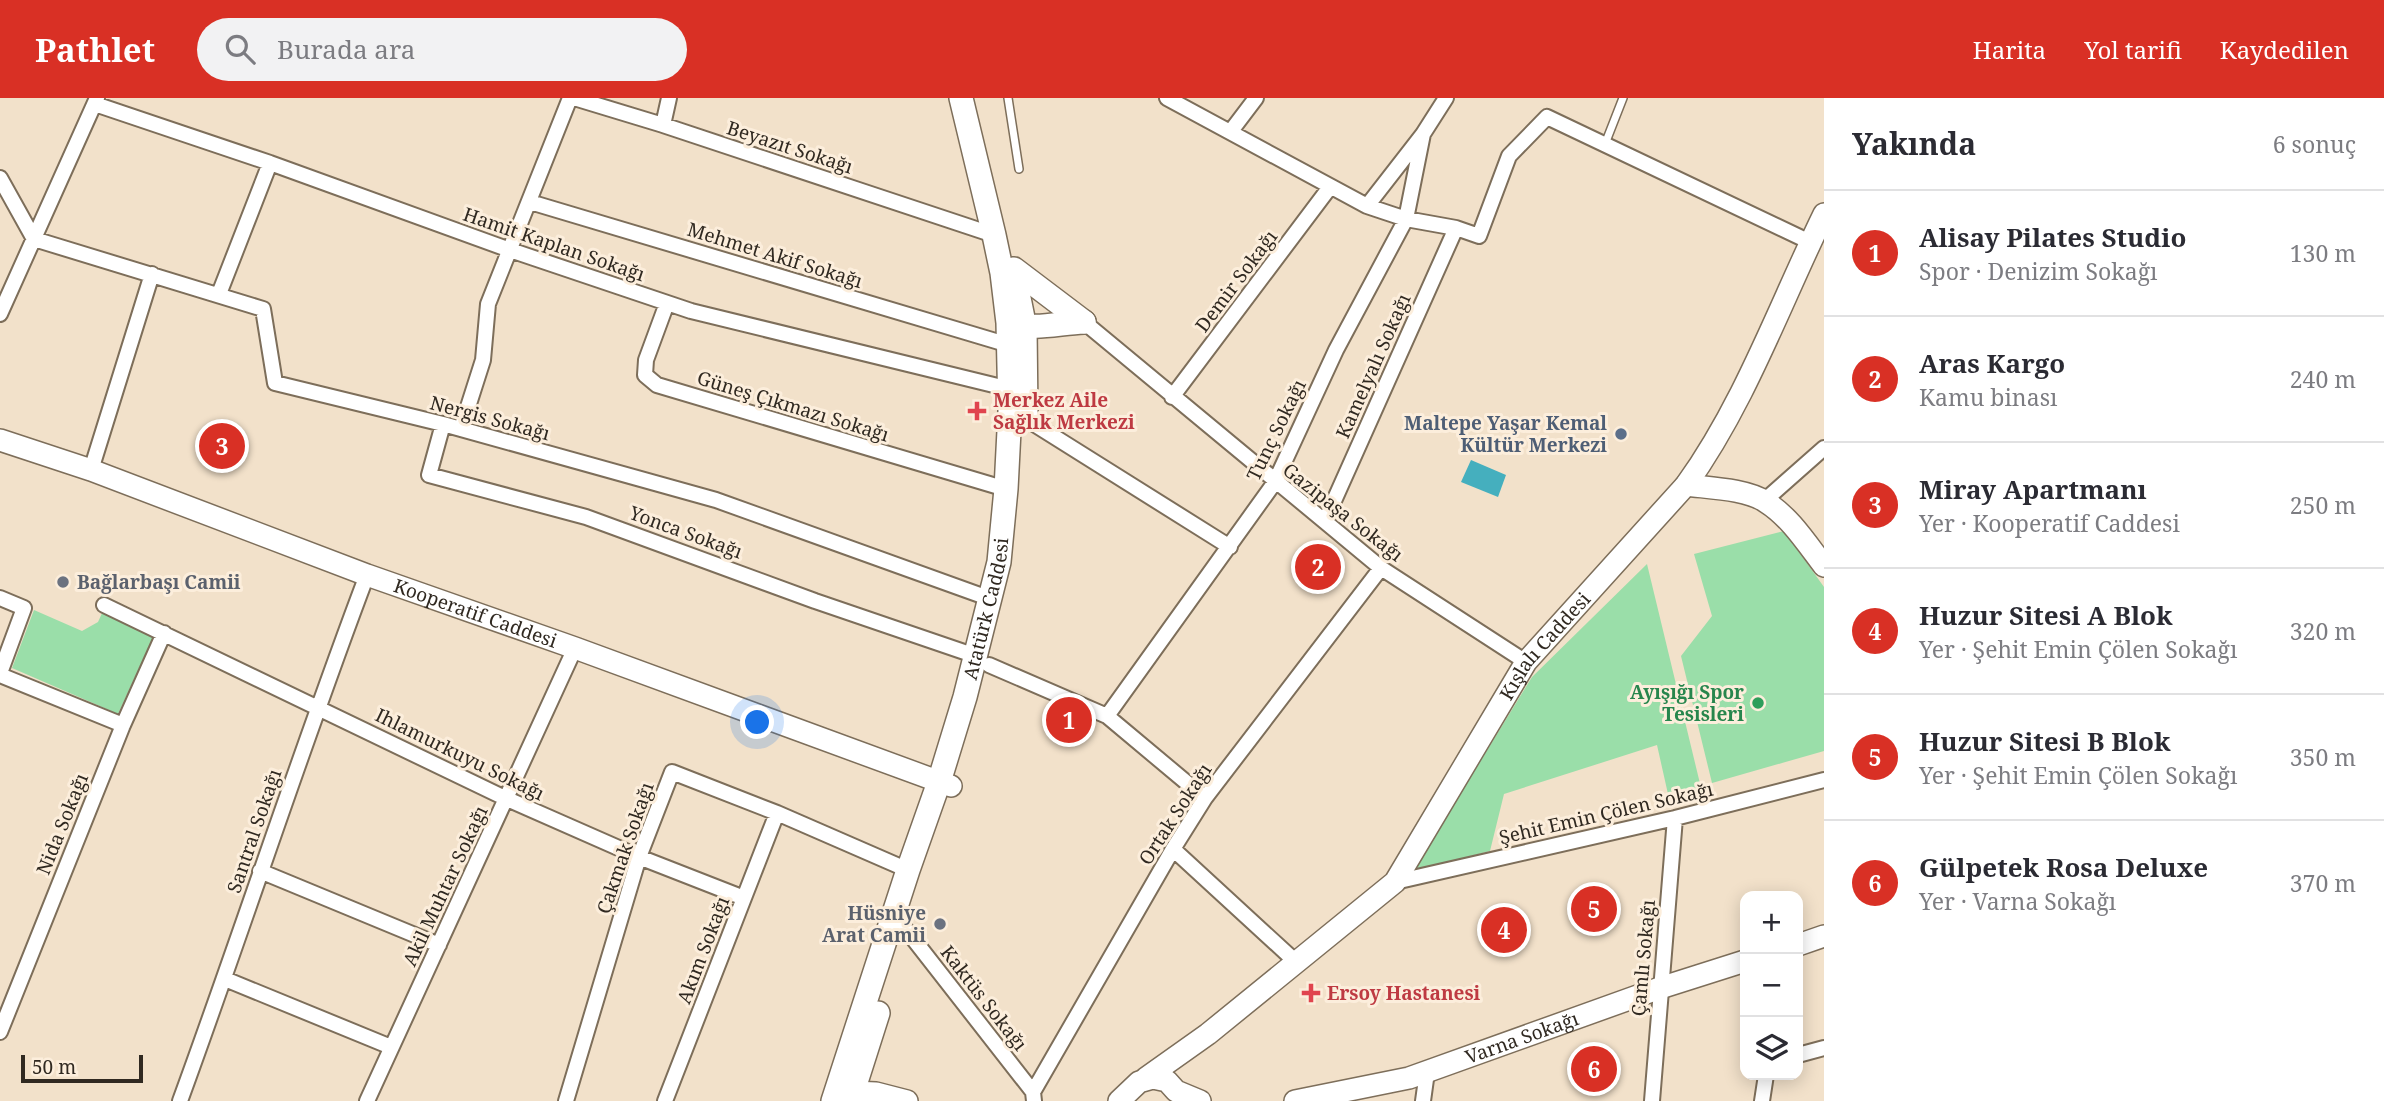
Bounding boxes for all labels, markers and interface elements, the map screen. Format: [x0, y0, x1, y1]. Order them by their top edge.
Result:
search box [197, 18, 687, 81]
text: Pathlet [35, 27, 155, 72]
icon: search [221, 30, 259, 68]
text: Burada ara [277, 31, 415, 67]
text: Harita [1973, 33, 2046, 66]
text: Yol tarifi [2084, 33, 2182, 66]
text: Kaydedilen [2220, 33, 2349, 66]
street label: Beyazıt Sokağı [724, 114, 856, 180]
text: Yakında [1852, 123, 1976, 164]
text: 6 sonuç [2273, 128, 2356, 160]
street label: Hamit Kaplan Sokağı [460, 201, 648, 287]
street label: Mehmet Akif Sokağı [684, 216, 866, 294]
text: Alisay Pilates Studio [1919, 219, 2186, 255]
street label: Demir Sokağı [1189, 225, 1283, 337]
text: 1 [1869, 237, 1882, 269]
text: 130 m [2290, 237, 2356, 269]
text: Spor · Denizim Sokağı [1919, 255, 2157, 287]
street label: Kamelyalı Sokağı [1329, 290, 1417, 442]
text: Aras Kargo [1919, 345, 2065, 381]
text: 2 [1869, 363, 1882, 395]
text: 240 m [2290, 363, 2356, 395]
street label: Güneş Çıkmazı Sokağı [694, 364, 892, 448]
street label: Tunç Sokağı [1240, 375, 1312, 485]
text: Kamu binası [1919, 381, 2057, 413]
place label: Merkez Aile Sağlık Merkezi [993, 387, 1135, 435]
street label: Nergis Sokağı [427, 390, 553, 446]
marker: Merkez Aile Sağlık Merkezi [967, 401, 987, 421]
place label: Maltepe Yaşar Kemal Kültür Merkezi [1404, 410, 1607, 458]
pin: 3 [199, 420, 245, 472]
marker: Maltepe Yaşar Kemal Kültür Merkezi [1613, 426, 1629, 442]
street label: Gazipaşa Sokağı [1277, 457, 1409, 567]
text: Miray Apartmanı [1919, 471, 2147, 507]
text: 3 [1869, 489, 1882, 521]
text: 250 m [2290, 489, 2356, 521]
street label: Yonca Sokağı [625, 499, 746, 564]
text: Yer · Kooperatif Caddesi [1919, 507, 2180, 539]
street label: Atatürk Caddesi [957, 537, 1014, 682]
pin: 2 [1295, 541, 1341, 593]
place label: Bağlarbaşı Camii [77, 569, 241, 595]
street label: Kooperatif Caddesi [390, 572, 561, 654]
marker: Bağlarbaşı Camii [55, 574, 71, 590]
street label: Kışlalı Caddesi [1493, 587, 1596, 705]
text: Huzur Sitesi A Blok [1919, 597, 2173, 633]
text: 4 [1869, 615, 1882, 647]
text: 320 m [2290, 615, 2356, 647]
text: Yer · Şehit Emin Çölen Sokağı [1919, 633, 2237, 665]
place label: Ayışığı Spor Tesisleri [1630, 679, 1744, 727]
pin: 1 [1046, 694, 1092, 746]
marker: Ayışığı Spor Tesisleri [1750, 695, 1766, 711]
street label: Ihlamurkuyu Sokağı [371, 702, 549, 806]
your location [740, 705, 774, 739]
text: Huzur Sitesi B Blok [1919, 723, 2171, 759]
text: 5 [1869, 741, 1882, 773]
text: 350 m [2290, 741, 2356, 773]
street label: Ortak Sokağı [1133, 758, 1217, 870]
text: Yer · Şehit Emin Çölen Sokağı [1919, 759, 2237, 791]
street label: Santral Sokağı [221, 766, 287, 896]
street label: Nida Sokağı [30, 769, 94, 879]
street label: Şehit Emin Çölen Sokağı [1497, 776, 1715, 850]
street label: Çakmak Sokağı [590, 779, 660, 917]
street label: Akil Muhtar Sokağı [396, 802, 494, 970]
text: Gülpetek Rosa Deluxe [1919, 849, 2208, 885]
text: 6 [1869, 867, 1882, 899]
text: 370 m [2290, 867, 2356, 899]
pin: 5 [1571, 883, 1617, 935]
text: Yer · Varna Sokağı [1919, 885, 2116, 917]
map controls [1740, 891, 1803, 1080]
button: + [1740, 891, 1803, 954]
street label: Akım Sokağı [671, 893, 735, 1007]
street label: Çamlı Sokağı [1625, 899, 1661, 1017]
place label: Hüsniye Arat Camii [822, 900, 926, 948]
pin: 4 [1481, 904, 1527, 956]
marker: Hüsniye Arat Camii [932, 916, 948, 932]
street label: Kaktüs Sokağı [935, 940, 1033, 1056]
button: − [1740, 954, 1803, 1017]
place label: Ersoy Hastanesi [1327, 980, 1481, 1006]
marker: Ersoy Hastanesi [1301, 983, 1321, 1003]
street label: Varna Sokağı [1461, 1005, 1582, 1070]
button: layers [1740, 1017, 1803, 1080]
pin: 6 [1571, 1043, 1617, 1095]
scale bar [21, 1052, 144, 1084]
text: 50 m [32, 1054, 76, 1080]

